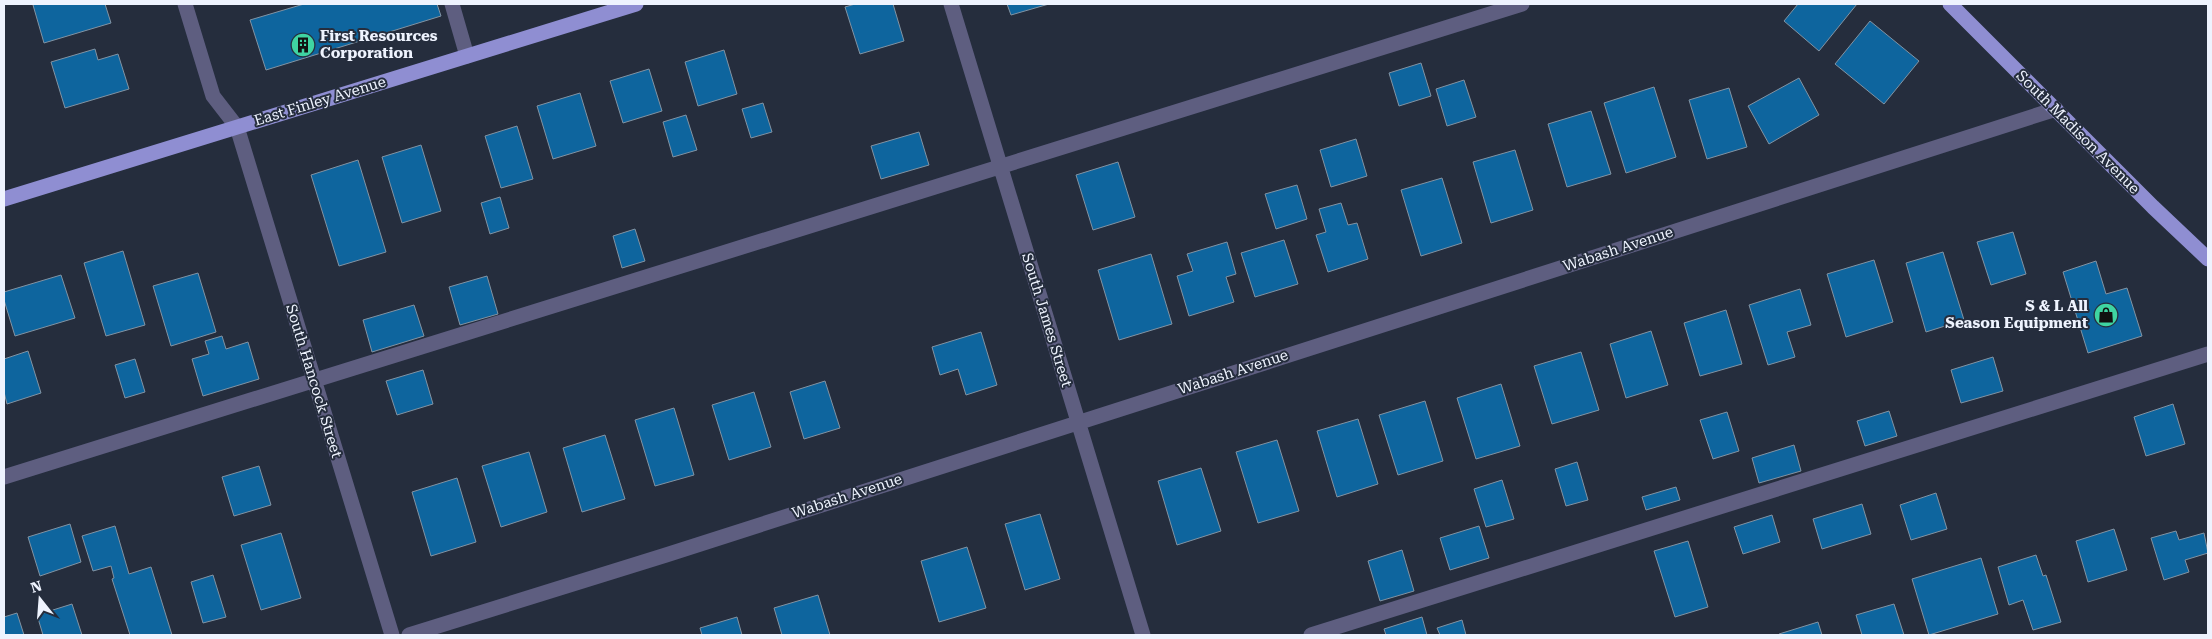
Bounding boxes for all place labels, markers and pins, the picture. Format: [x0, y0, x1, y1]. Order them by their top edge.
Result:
place label: First Resources Corporation [320, 27, 438, 62]
building icon: First Resources Corporation [290, 32, 316, 58]
place label: S & L All Season Equipment [1945, 297, 2088, 332]
shop icon: S & L All Season Equipment [2093, 302, 2119, 328]

